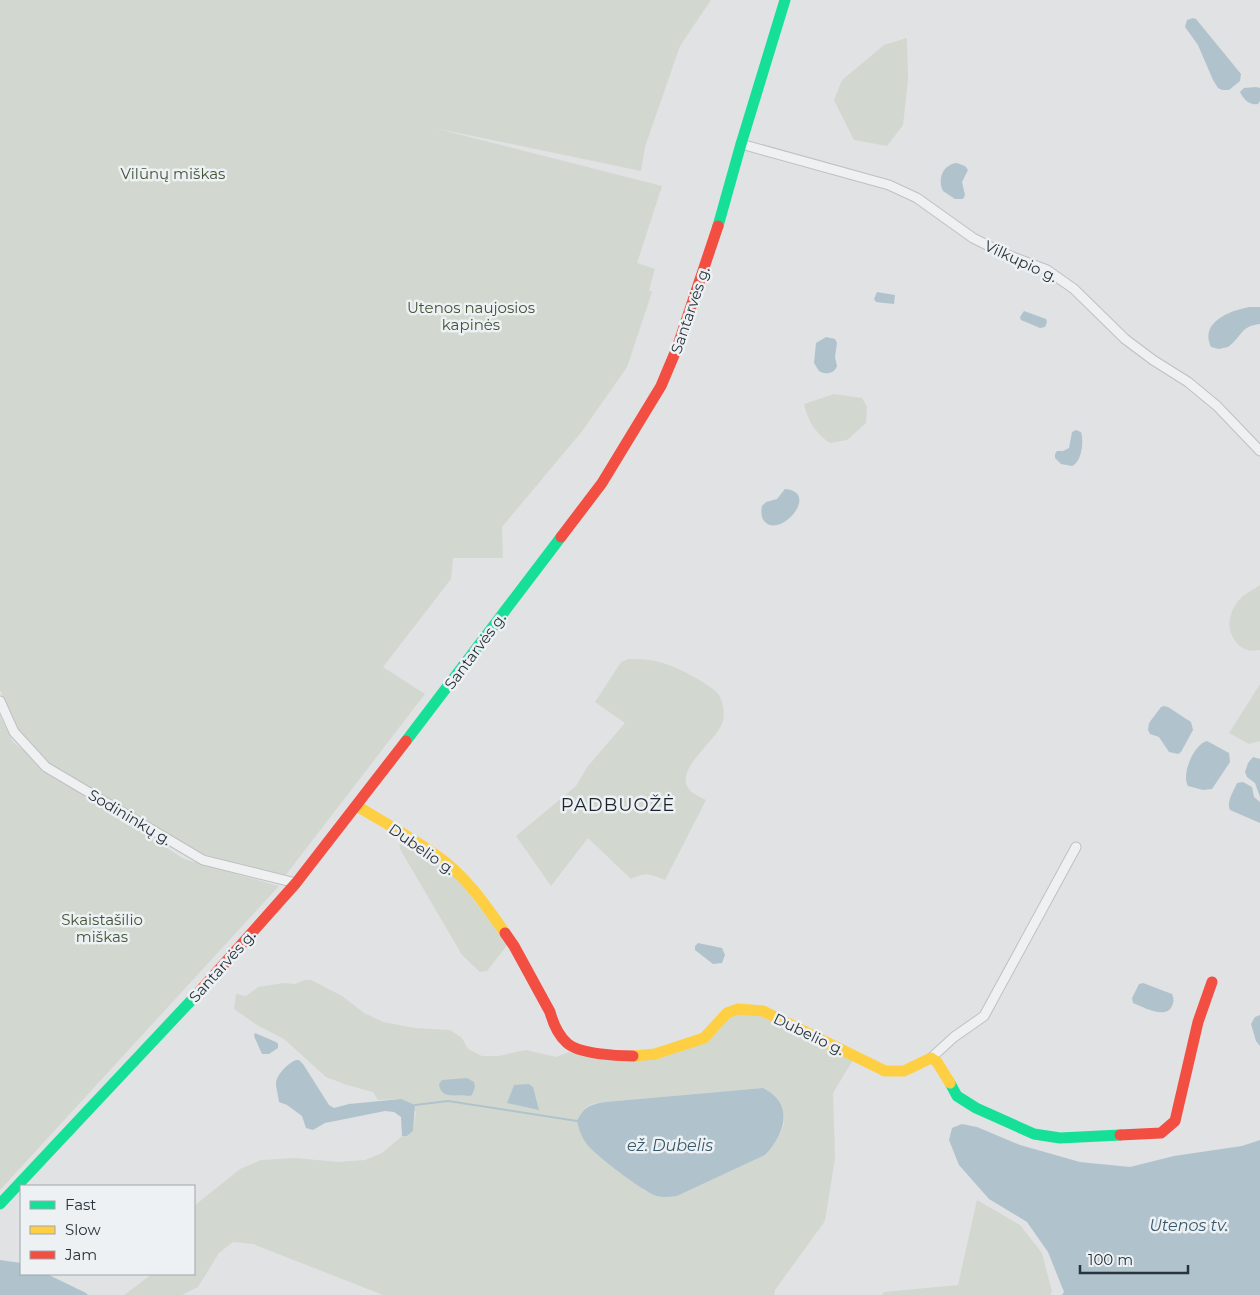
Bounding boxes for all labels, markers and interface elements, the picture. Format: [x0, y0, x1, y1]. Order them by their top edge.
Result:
park label: Vilūnų miškas [121, 164, 225, 183]
street label: Vilkupio g. [982, 236, 1060, 286]
street label: Santarvės g. [666, 264, 714, 356]
park label: Utenos naujosios kapinės [407, 298, 535, 334]
street label: Santarvės g. [440, 609, 510, 693]
street label: Sodininkų g. [85, 785, 175, 849]
district label: PADBUOŽĖ [561, 794, 675, 816]
street label: Dubelio g. [385, 819, 459, 879]
park label: Skaistašilio miškas [61, 910, 143, 946]
street label: Santarvės g. [185, 926, 259, 1006]
street label: Dubelio g. [770, 1009, 848, 1059]
water label: ež. Dubelis [627, 1136, 713, 1155]
legend [20, 1185, 195, 1275]
text: Fast [65, 1195, 96, 1214]
water label: Utenos tv. [1150, 1216, 1228, 1235]
text: Slow [65, 1220, 101, 1239]
scale bar [1080, 1242, 1188, 1274]
text: Jam [64, 1245, 97, 1264]
text: 100 m [1088, 1250, 1133, 1269]

